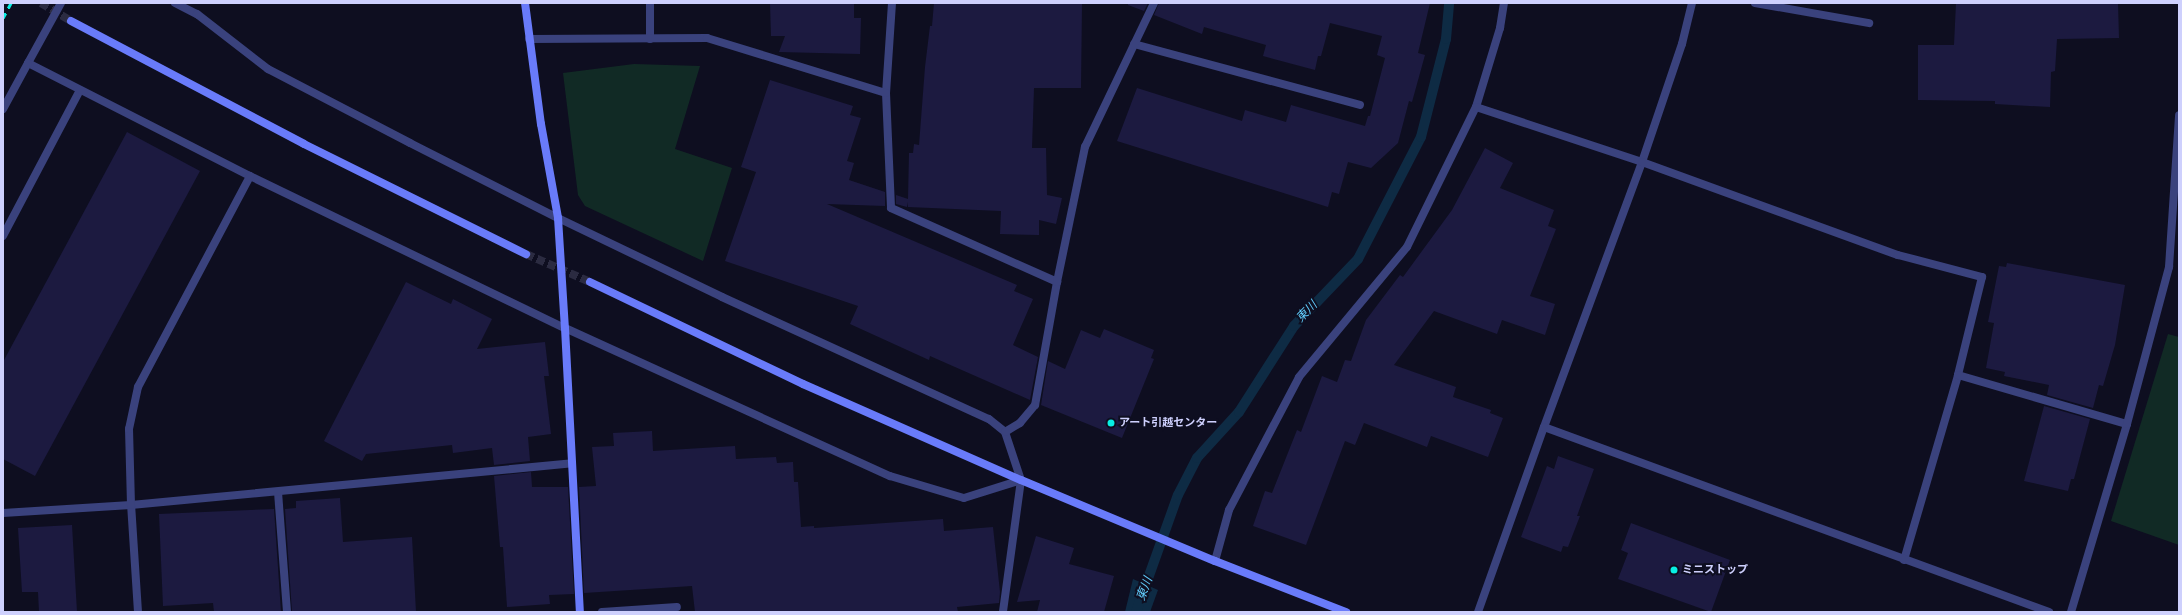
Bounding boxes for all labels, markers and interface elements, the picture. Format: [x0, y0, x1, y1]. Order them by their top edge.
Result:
water label: 東川 [1293, 298, 1321, 326]
place label: アート引越センター [1119, 416, 1217, 430]
marker: アート引越センター [1106, 418, 1116, 428]
place label: ミニストップ [1682, 563, 1748, 577]
marker: ミニストップ [1669, 565, 1679, 575]
water label: 東川 [1134, 575, 1156, 603]

